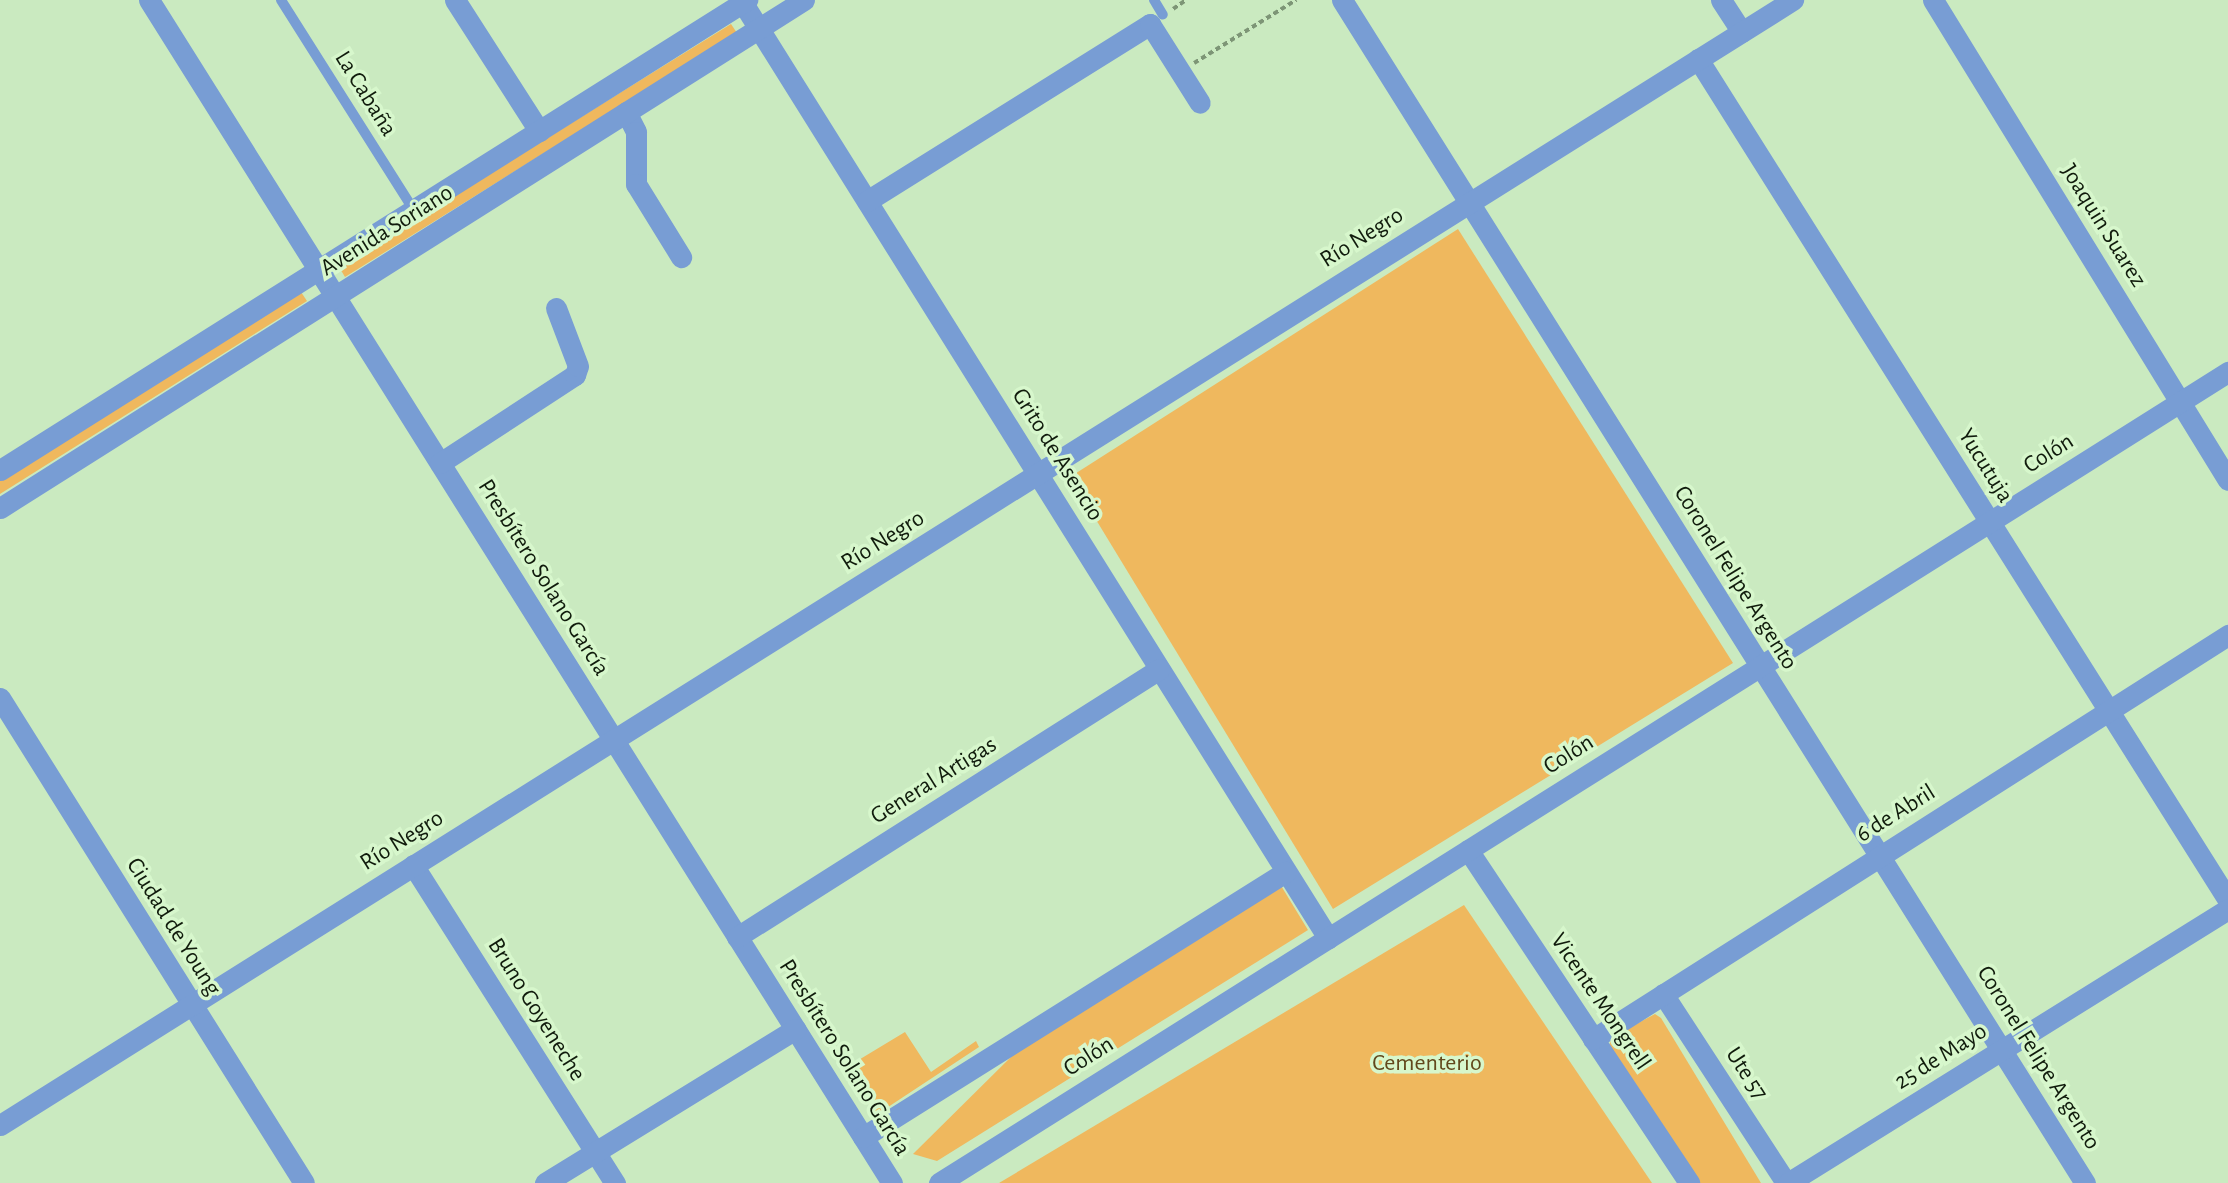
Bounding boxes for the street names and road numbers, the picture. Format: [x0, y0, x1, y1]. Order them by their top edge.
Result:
street label: La Cabaña [328, 46, 402, 142]
street label: Joaquin Suarez [2054, 159, 2152, 293]
street label: Avenida Soriano [315, 179, 459, 283]
street label: Río Negro [1315, 201, 1409, 275]
street label: Grito de Asencio [1005, 383, 1109, 527]
street label: Yucutuja [1951, 424, 2019, 508]
street label: Colón [2019, 428, 2079, 480]
street label: Presbítero Solano García [471, 474, 615, 682]
street label: Coronel Felipe Argento [1667, 481, 1803, 675]
street label: Río Negro [836, 504, 930, 578]
street label: Colón [1539, 729, 1599, 781]
street label: General Artigas [866, 731, 1002, 831]
street label: 6 de Abril [1851, 778, 1941, 850]
street label: Río Negro [355, 804, 449, 878]
street label: Ciudad de Young [119, 853, 227, 1001]
street label: Vicente Mongrell [1544, 928, 1656, 1076]
street label: Bruno Goyeneche [481, 933, 591, 1087]
street label: Presbítero Solano García [772, 954, 916, 1162]
street label: Coronel Felipe Argento [1970, 961, 2106, 1155]
street label: 25 de Mayo [1889, 1017, 1993, 1097]
street label: Colón [1059, 1031, 1119, 1083]
street label: Ute 57 [1718, 1042, 1774, 1106]

